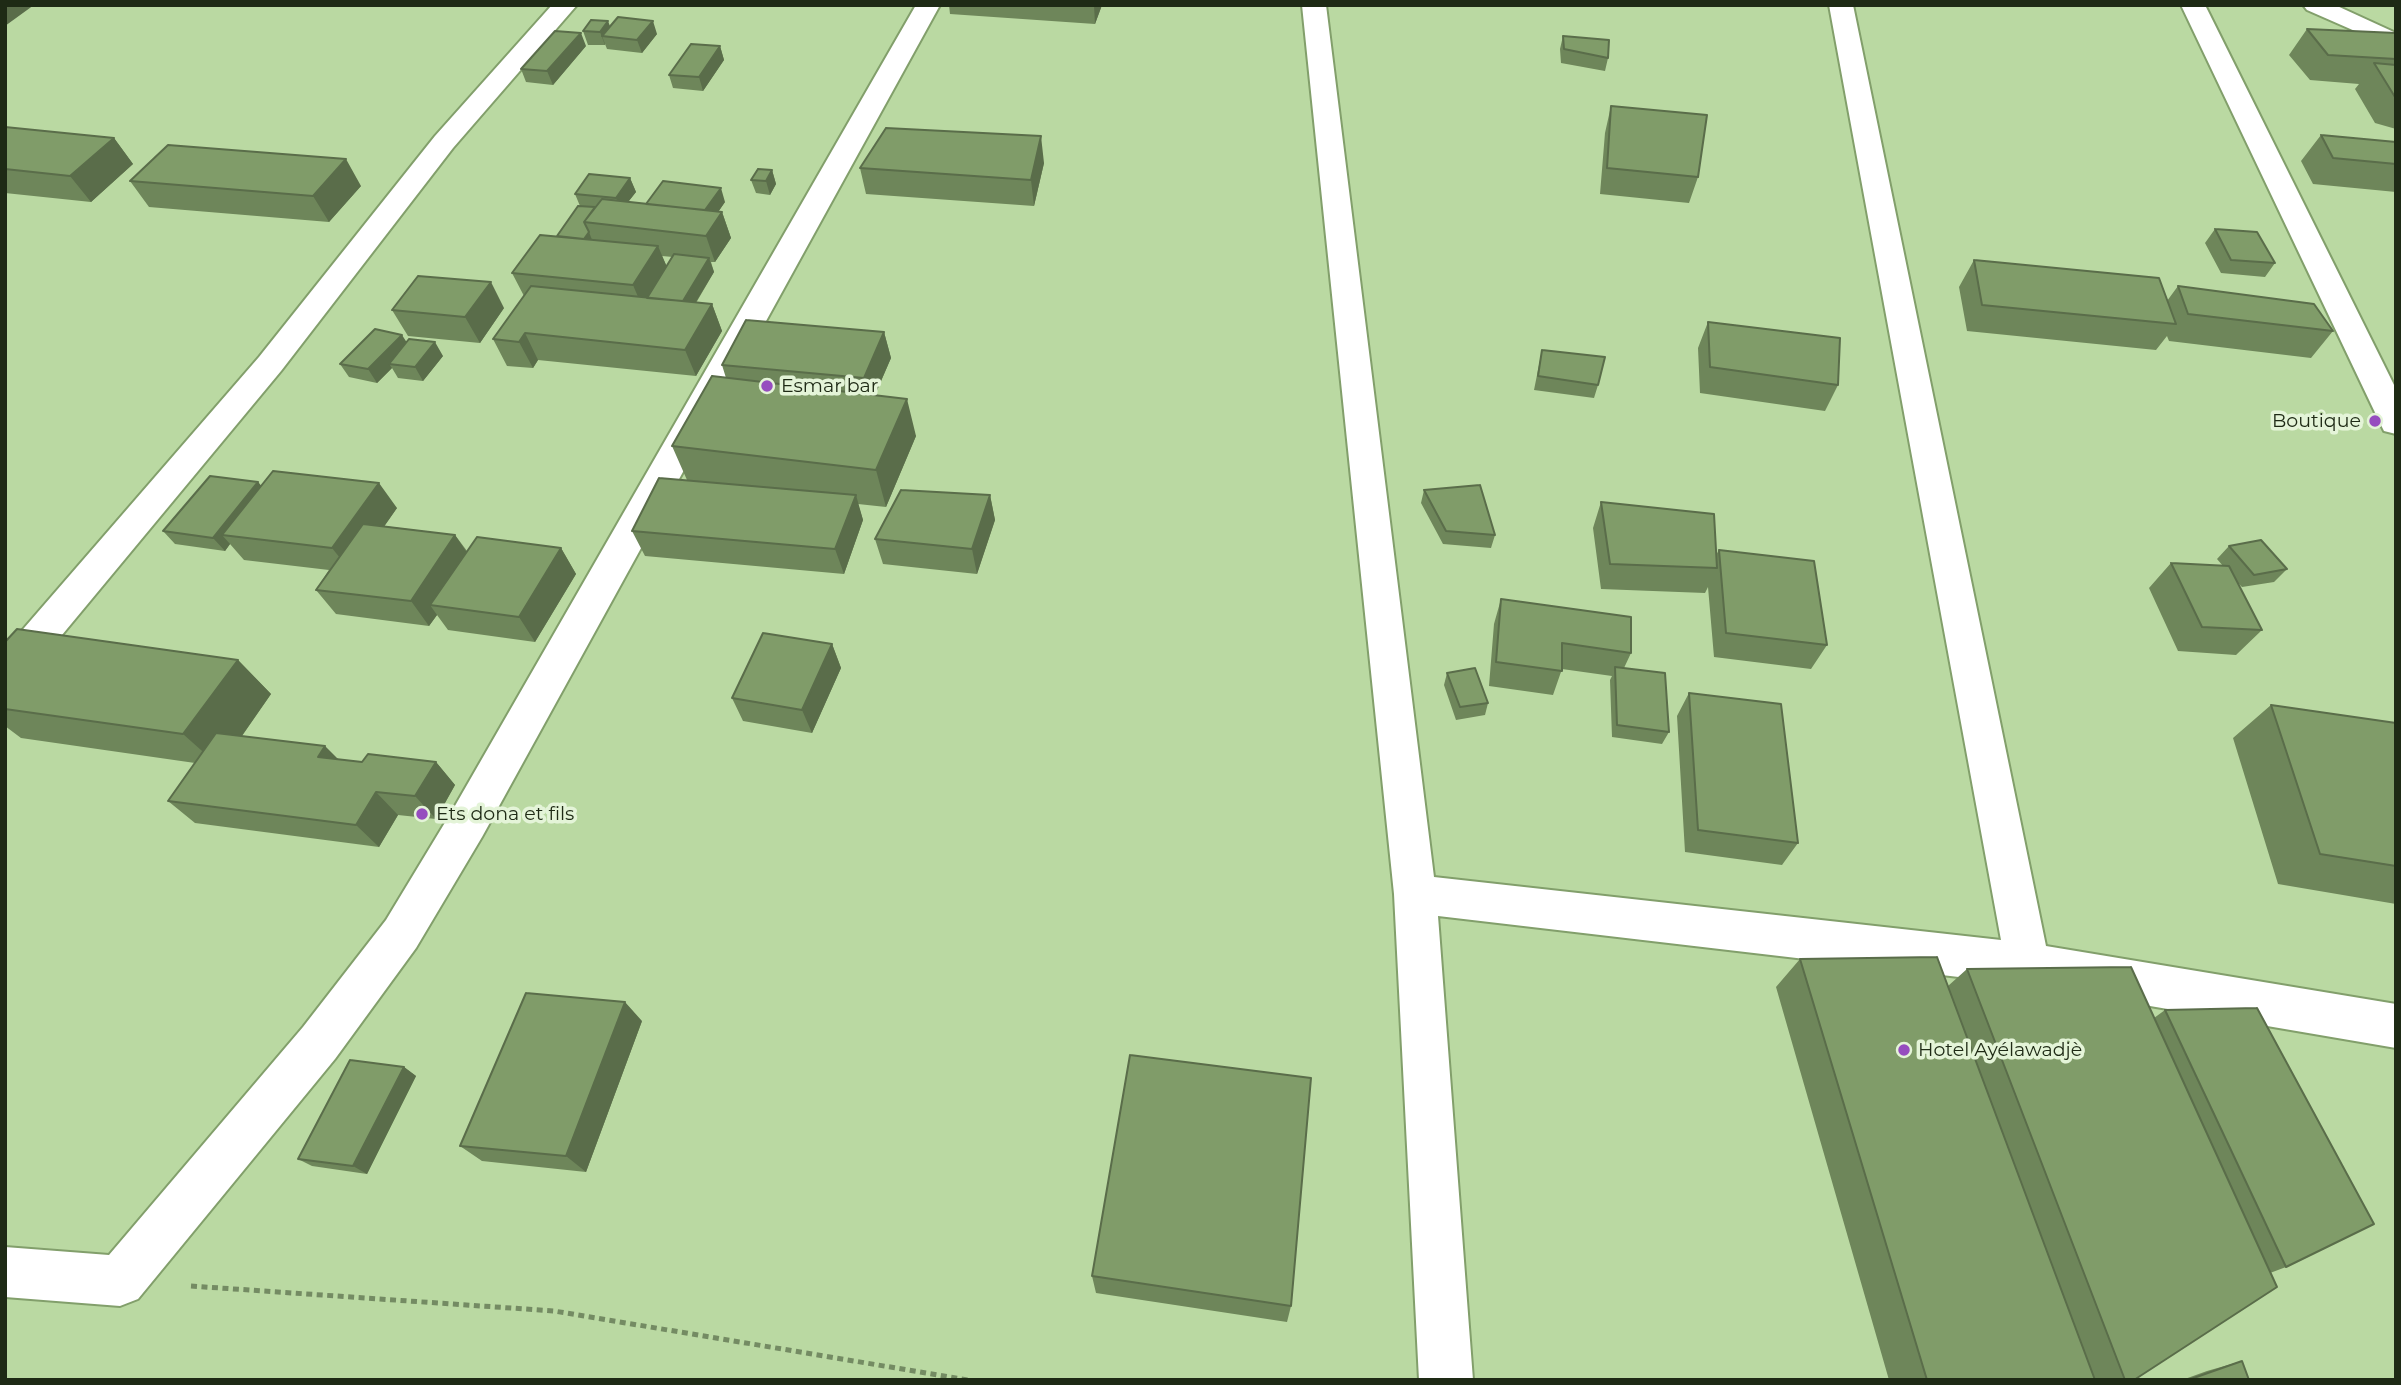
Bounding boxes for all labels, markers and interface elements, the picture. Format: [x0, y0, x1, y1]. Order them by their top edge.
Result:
place label: Esmar bar [781, 375, 878, 397]
marker: Esmar bar [759, 378, 775, 394]
place label: Boutique [2272, 410, 2361, 432]
marker: Boutique [2367, 413, 2383, 429]
place label: Ets dona et fils [436, 803, 574, 825]
marker: Ets dona et fils [414, 806, 430, 822]
place label: Hotel Ayélawadjè [1918, 1039, 2082, 1061]
marker: Hotel Ayélawadjè [1896, 1042, 1912, 1058]

